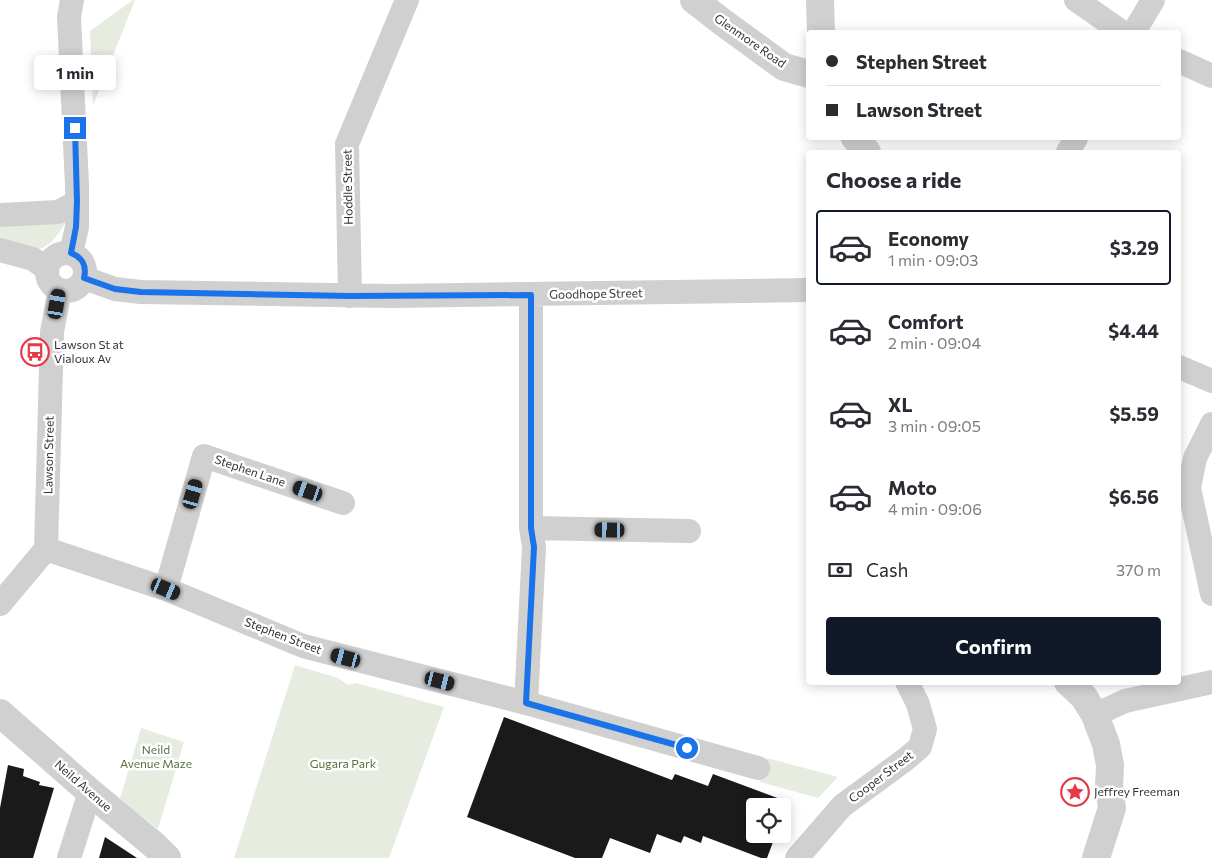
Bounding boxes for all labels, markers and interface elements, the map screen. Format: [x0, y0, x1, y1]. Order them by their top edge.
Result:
street label: Glenmore Road [712, 10, 789, 70]
text: Stephen Street [856, 50, 987, 73]
callout: 1 min [34, 56, 116, 90]
text: 1 min [56, 63, 94, 82]
text: Lawson Street [856, 98, 982, 121]
route end [64, 117, 86, 139]
street label: Hoddle Street [339, 149, 355, 225]
text: Choose a ride [826, 166, 961, 193]
icon: car [828, 225, 873, 270]
text: Economy [888, 227, 969, 250]
text: $3.29 [1110, 236, 1159, 259]
text: 1 min · 09:03 [888, 250, 979, 269]
street label: Goodhope Street [549, 285, 643, 301]
car [47, 288, 66, 320]
icon: car [828, 308, 873, 353]
text: Comfort [888, 310, 964, 333]
text: $4.44 [1108, 319, 1159, 342]
text: 2 min · 09:04 [888, 333, 981, 352]
bus stop icon: Lawson St at Vialoux Av [20, 337, 50, 367]
place label: Lawson St at Vialoux Av [54, 337, 124, 365]
icon: car [828, 391, 873, 436]
text: XL [888, 393, 913, 416]
text: $5.59 [1109, 402, 1159, 425]
street label: Lawson Street [40, 416, 56, 494]
text: 3 min · 09:05 [888, 416, 981, 435]
street label: Stephen Lane [213, 451, 288, 489]
icon: car [828, 474, 873, 519]
text: Moto [888, 476, 937, 499]
car [181, 478, 204, 510]
car [291, 479, 324, 503]
text: $6.56 [1109, 485, 1159, 508]
text: 4 min · 09:06 [888, 499, 982, 518]
car [594, 522, 625, 538]
icon: cash [826, 556, 854, 584]
text: Cash [866, 558, 908, 581]
text: 370 m [1116, 560, 1161, 579]
car [149, 576, 182, 602]
street label: Stephen Street [243, 614, 324, 656]
button: Confirm [826, 617, 1161, 675]
car [329, 647, 362, 669]
car [423, 670, 456, 692]
route start [676, 737, 698, 759]
park label: Neild Avenue Maze [120, 742, 192, 770]
street label: Cooper Street [845, 747, 915, 805]
park label: Gugara Park [310, 756, 377, 770]
street label: Neild Avenue [52, 757, 115, 814]
place icon: Jeffrey Freeman [1060, 777, 1090, 807]
place label: Jeffrey Freeman [1094, 784, 1180, 799]
map controls [746, 798, 791, 843]
button: locate [746, 798, 791, 843]

